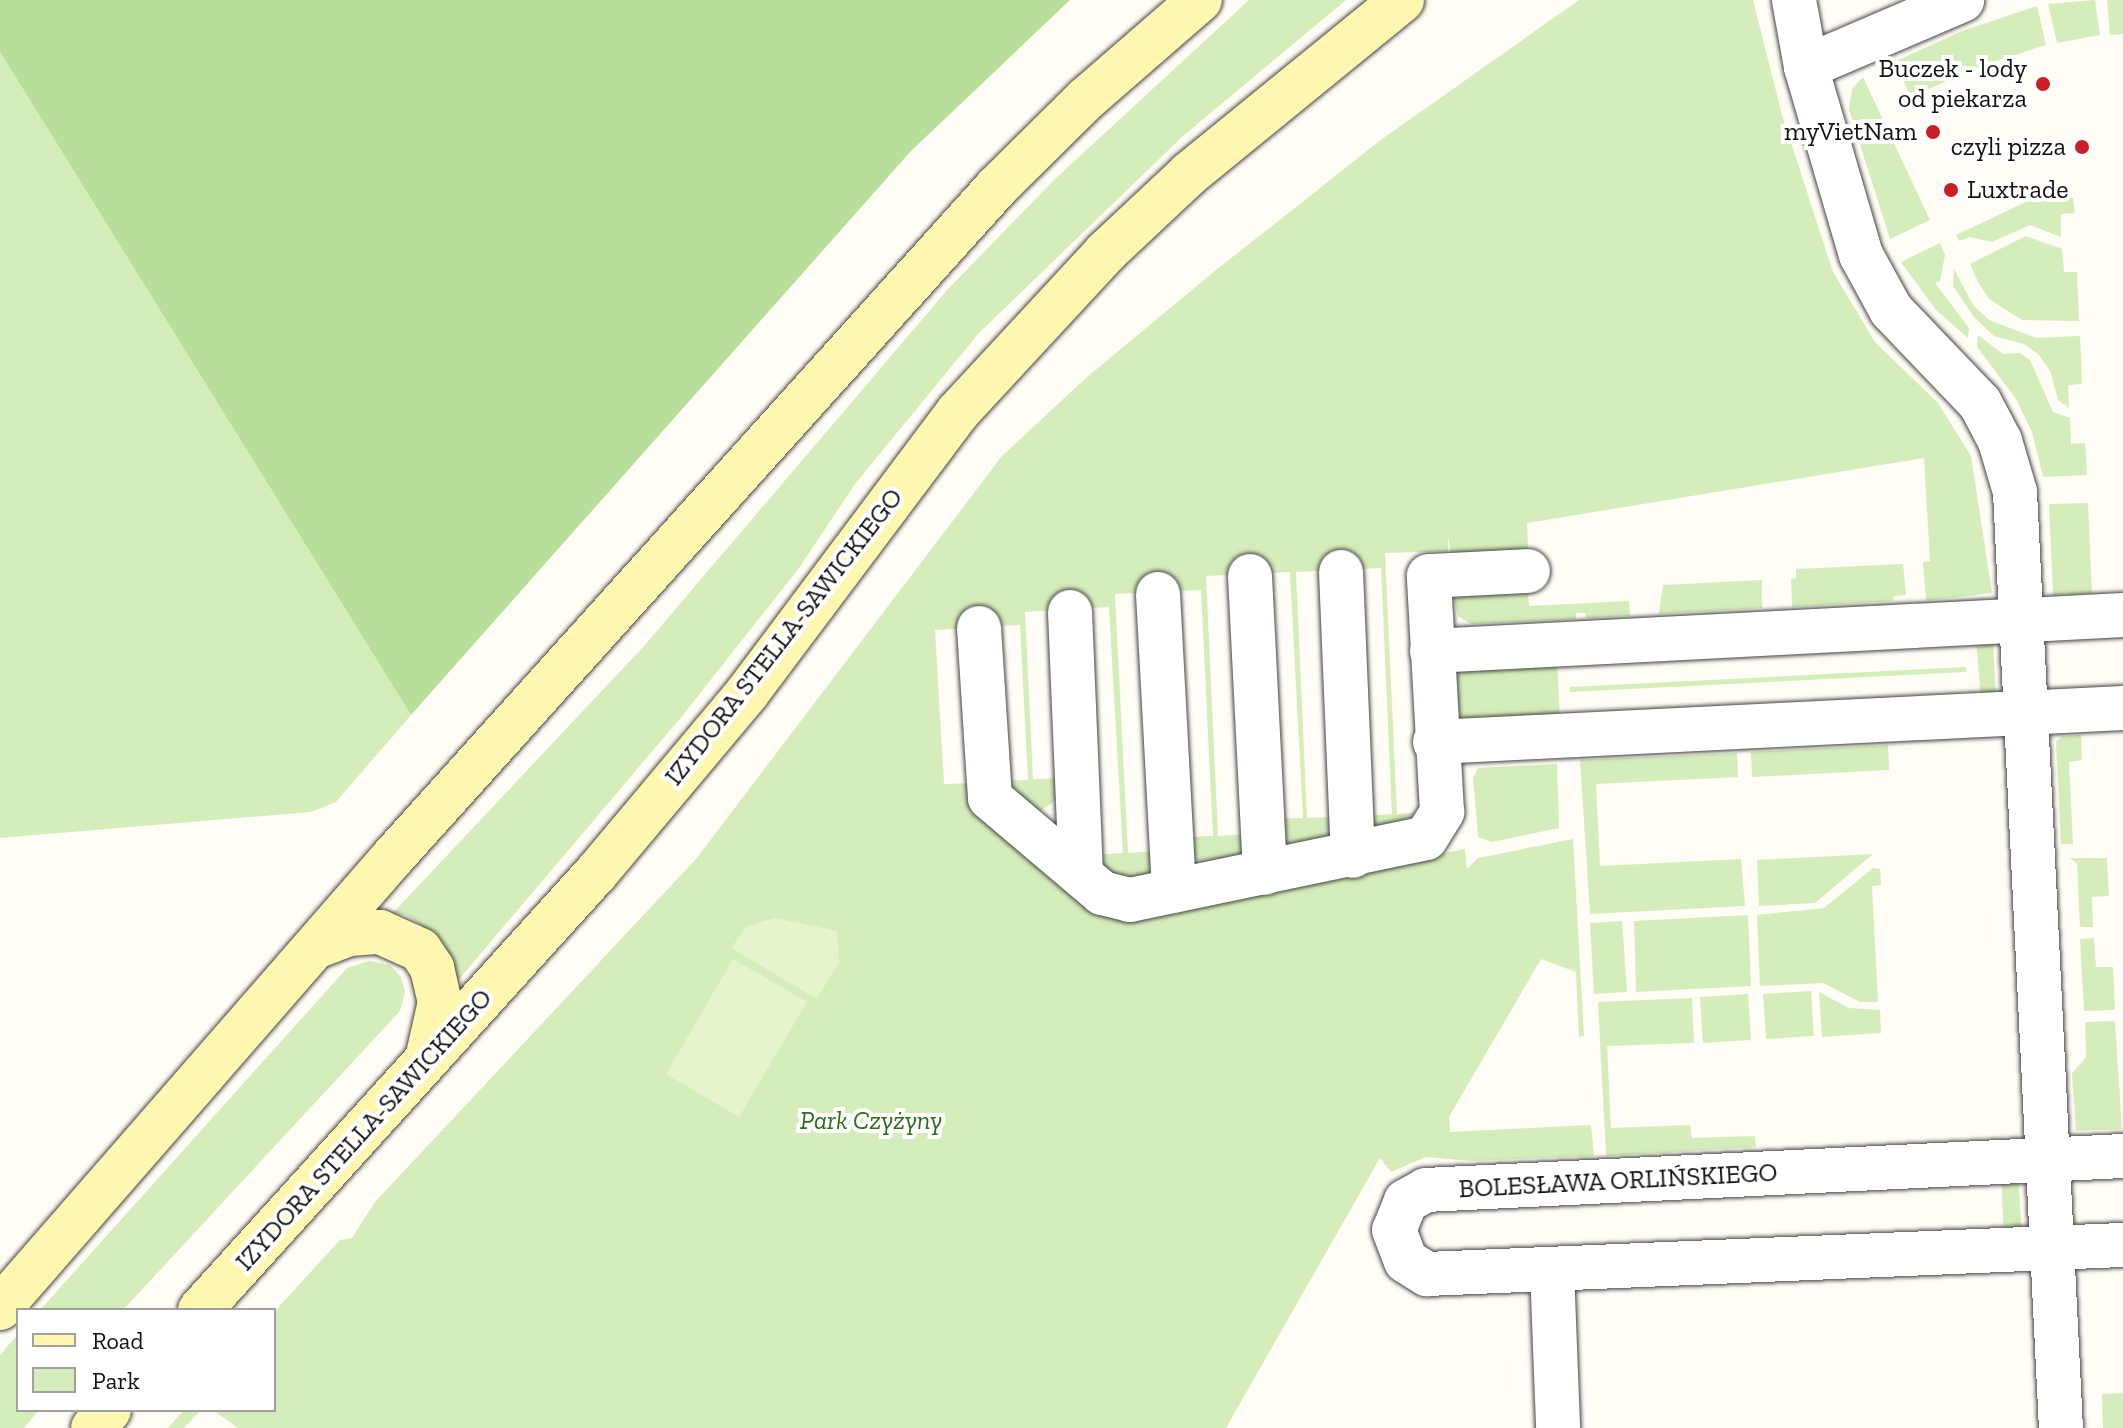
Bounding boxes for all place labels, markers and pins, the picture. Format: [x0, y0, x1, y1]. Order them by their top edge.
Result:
place label: Buczek - lody od piekarza [1878, 53, 2027, 114]
marker: Buczek - lody od piekarza [2034, 75, 2052, 93]
place label: myVietNam [1784, 116, 1917, 148]
marker: myVietNam [1924, 123, 1942, 141]
place label: czyli pizza [1951, 131, 2066, 163]
marker: czyli pizza [2073, 138, 2091, 156]
place label: Luxtrade [1967, 174, 2069, 206]
marker: Luxtrade [1942, 181, 1960, 199]

